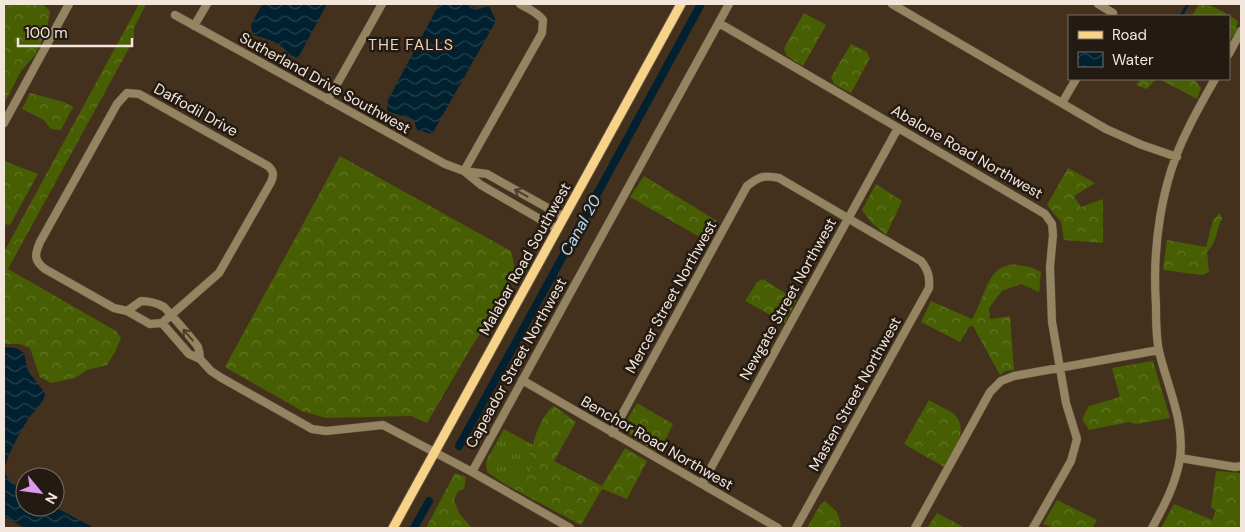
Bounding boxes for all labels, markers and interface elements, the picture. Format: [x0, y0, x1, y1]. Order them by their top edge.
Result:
scale bar [18, 15, 131, 47]
legend [1068, 15, 1230, 80]
text: 100 m [25, 23, 68, 43]
text: Road [1112, 25, 1147, 45]
street label: Sutherland Drive Southwest [236, 28, 414, 138]
district label: THE FALLS [368, 34, 454, 55]
text: Water [1112, 50, 1154, 70]
street label: Daffodil Drive [150, 79, 242, 141]
street label: Abalone Road Northwest [888, 100, 1047, 204]
street label: Malabar Road Southwest [475, 179, 575, 339]
one-way arrow [514, 188, 529, 198]
water label: Canal 20 [555, 191, 606, 259]
street label: Newgate Street Northwest [735, 214, 841, 384]
street label: Mercer Street Northwest [621, 217, 721, 377]
street label: Capeador Street Northwest [461, 274, 571, 452]
street label: Masten Street Northwest [804, 313, 906, 475]
one-way arrow [182, 329, 194, 342]
street label: Benchor Road Northwest [577, 391, 737, 495]
north arrow [15, 467, 65, 517]
text: N [41, 489, 62, 507]

